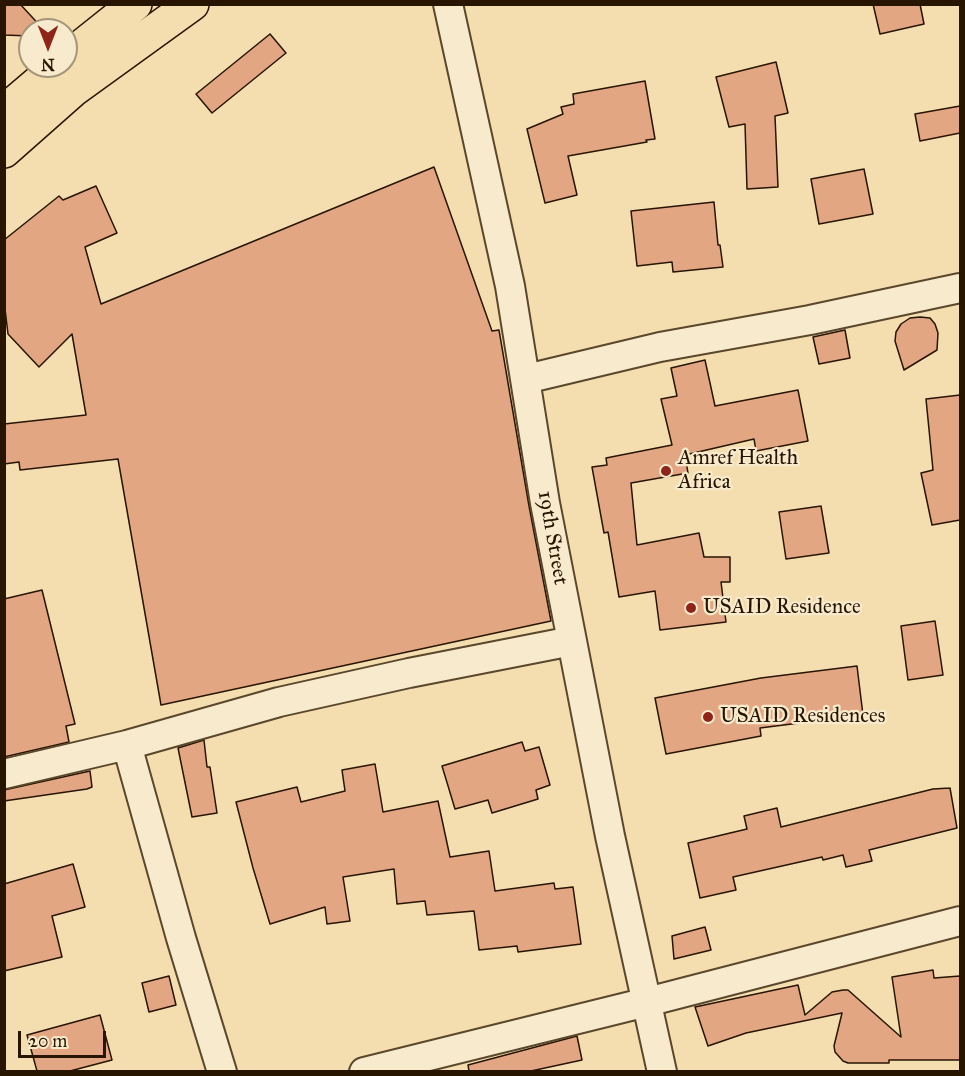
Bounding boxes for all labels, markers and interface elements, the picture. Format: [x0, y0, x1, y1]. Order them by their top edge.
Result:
north arrow [18, 18, 78, 78]
text: N [41, 55, 55, 74]
place label: Amref Health Africa [678, 446, 798, 496]
marker: Amref Health Africa [659, 464, 673, 478]
street label: 19th Street [531, 489, 573, 587]
place label: USAID Residence [703, 595, 861, 621]
marker: USAID Residence [684, 601, 698, 615]
place label: USAID Residences [720, 704, 885, 730]
marker: USAID Residences [701, 710, 715, 724]
scale bar [21, 1019, 110, 1057]
text: 20 m [29, 1030, 67, 1052]

